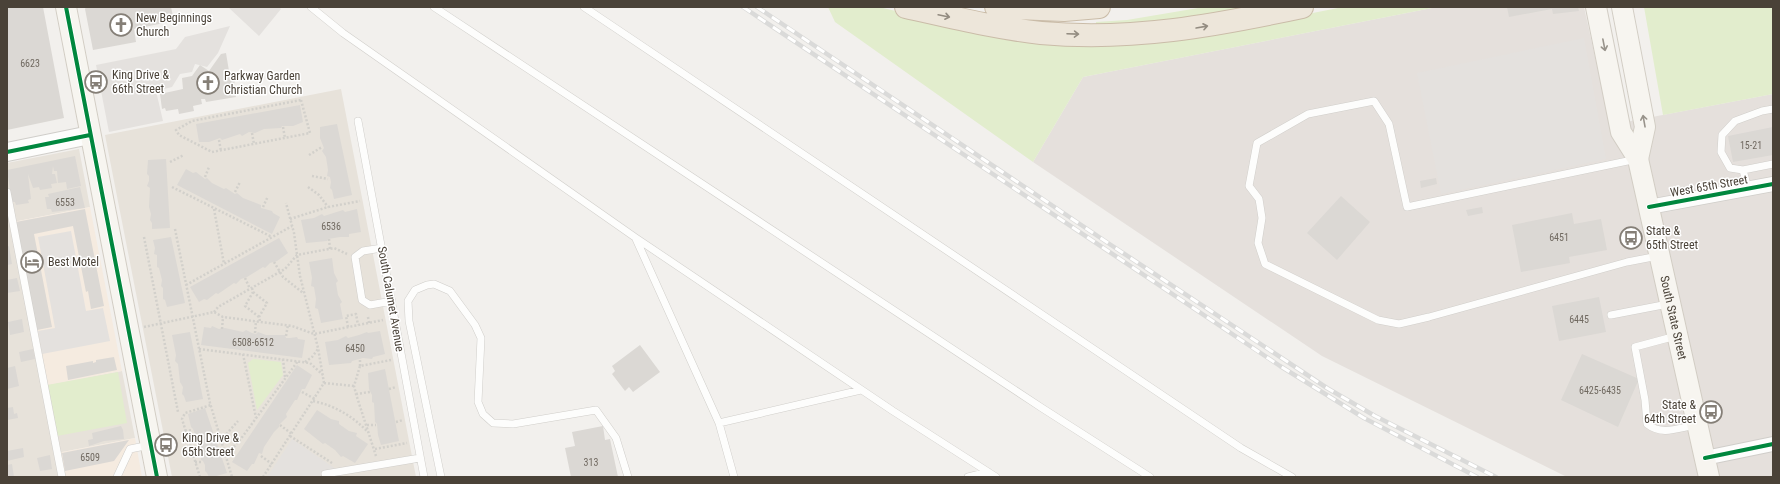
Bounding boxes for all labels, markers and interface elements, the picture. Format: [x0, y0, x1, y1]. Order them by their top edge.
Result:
place label: New Beginnings Church [136, 11, 212, 39]
church icon: New Beginnings Church [108, 12, 134, 38]
one-way arrow [938, 12, 951, 20]
one-way arrow [1195, 23, 1208, 31]
one-way arrow [1066, 30, 1079, 38]
one-way arrow [1600, 38, 1608, 51]
house number: 6623 [20, 58, 40, 69]
place label: King Drive & 66th Street [112, 68, 169, 96]
bus stop icon: King Drive & 66th Street [83, 69, 109, 95]
place label: Parkway Garden Christian Church [224, 69, 303, 97]
church icon: Parkway Garden Christian Church [195, 70, 221, 96]
one-way arrow [1640, 115, 1648, 128]
house number: 15-21 [1740, 140, 1762, 151]
street label: West 65th Street [1669, 172, 1749, 200]
house number: 6553 [55, 197, 75, 208]
house number: 6536 [321, 221, 341, 232]
place label: State & 65th Street [1646, 224, 1699, 252]
bus stop icon: State & 65th Street [1618, 225, 1644, 251]
house number: 6451 [1549, 232, 1569, 243]
street label: South Calumet Avenue [375, 245, 407, 353]
hotel icon: Best Motel [19, 249, 45, 275]
place label: Best Motel [48, 255, 99, 269]
street label: South State Street [1657, 274, 1690, 362]
house number: 6445 [1569, 314, 1589, 325]
house number: 6508-6512 [232, 337, 274, 348]
house number: 6450 [345, 343, 365, 354]
house number: 6425-6435 [1579, 385, 1621, 396]
place label: State & 64th Street [1644, 398, 1696, 426]
bus stop icon: State & 64th Street [1698, 399, 1724, 425]
place label: King Drive & 65th Street [182, 431, 239, 459]
bus stop icon: King Drive & 65th Street [153, 432, 179, 458]
house number: 6509 [80, 452, 100, 463]
house number: 313 [584, 457, 598, 468]

